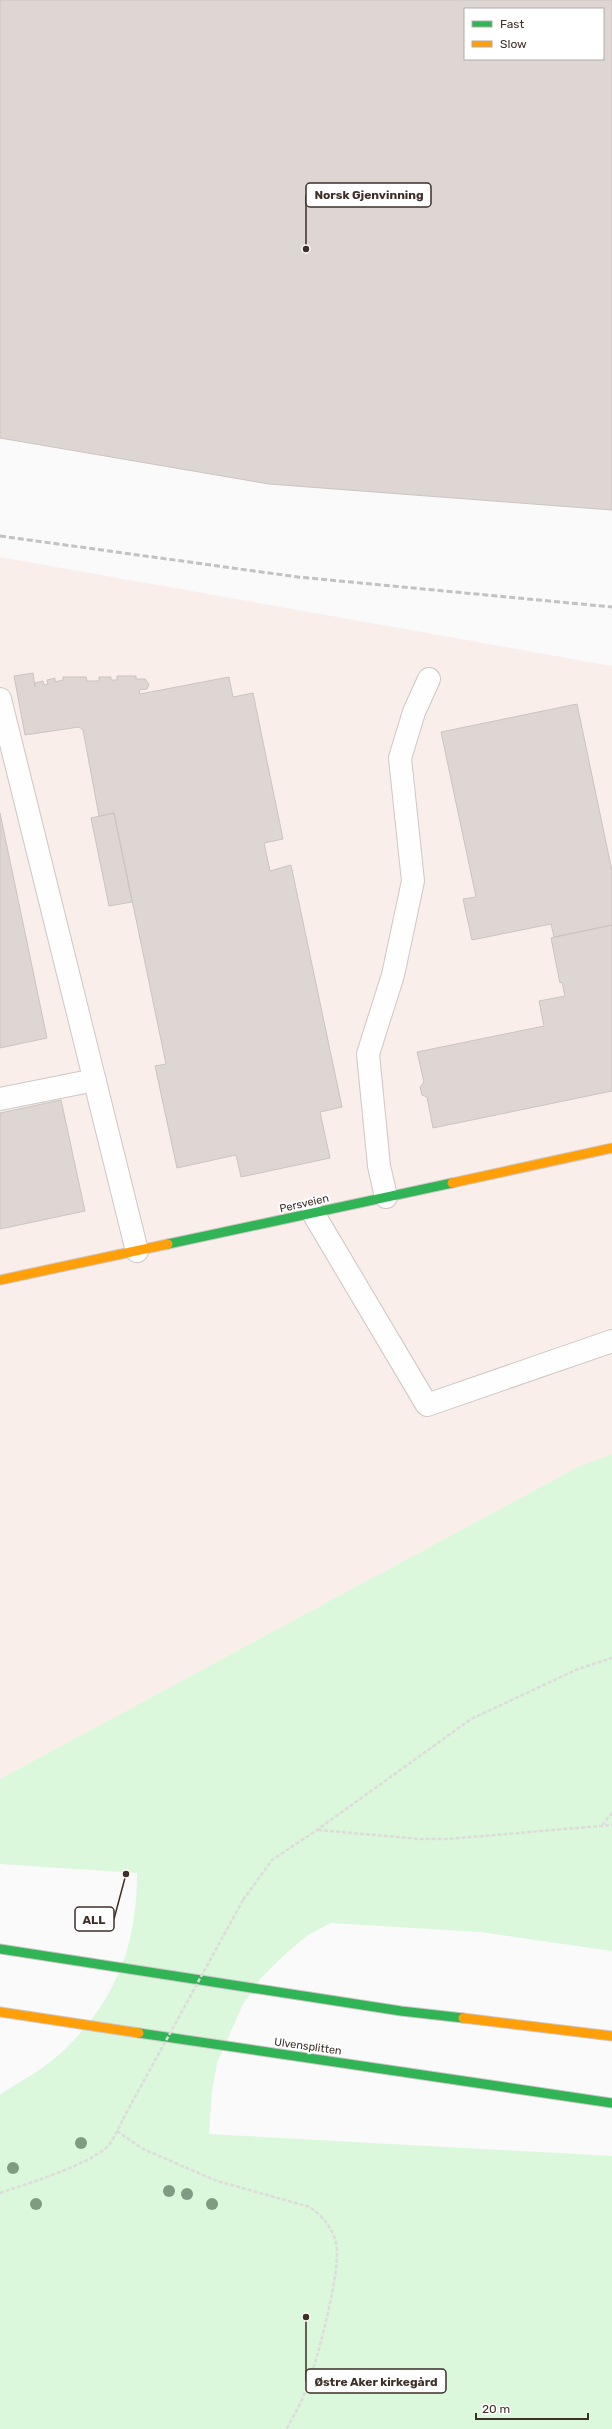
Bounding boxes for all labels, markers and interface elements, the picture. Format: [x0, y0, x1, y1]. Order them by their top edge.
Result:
legend [464, 8, 604, 60]
text: Fast [500, 17, 524, 31]
text: Slow [500, 37, 527, 51]
callout: Norsk Gjenvinning [306, 183, 431, 207]
text: Norsk Gjenvinning [314, 188, 424, 202]
street label: Persveien [278, 1191, 330, 1215]
callout: ALL [75, 1907, 114, 1931]
text: ALL [83, 1913, 105, 1927]
street label: Ulvensplitten [273, 2035, 343, 2058]
callout: Østre Aker kirkegård [306, 2369, 446, 2393]
text: Østre Aker kirkegård [314, 2375, 438, 2389]
scale bar [476, 2395, 588, 2421]
text: 20 m [482, 2402, 510, 2416]

